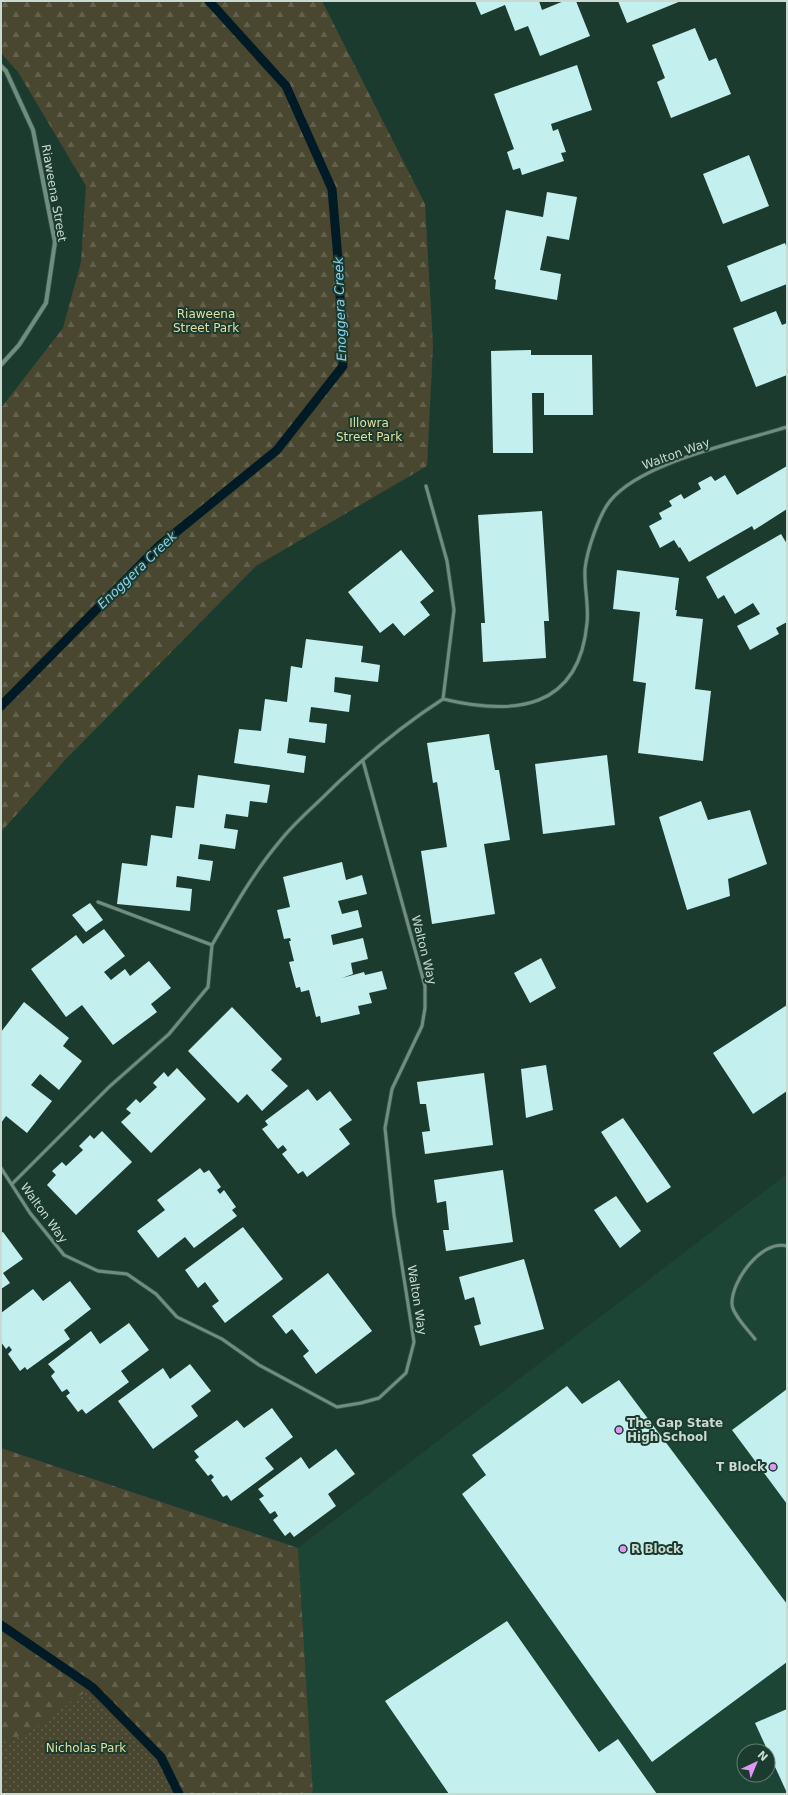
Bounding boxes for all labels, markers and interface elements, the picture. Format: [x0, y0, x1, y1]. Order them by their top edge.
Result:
street label: Riaweena Street [39, 143, 70, 243]
water label: Enoggera Creek [331, 256, 349, 361]
park label: Riaweena Street Park [173, 307, 239, 335]
park label: Illowra Street Park [336, 416, 402, 444]
street label: Walton Way [640, 435, 712, 473]
water label: Enoggera Creek [94, 528, 180, 612]
street label: Walton Way [409, 914, 439, 986]
street label: Walton Way [18, 1180, 70, 1246]
street label: Walton Way [405, 1264, 429, 1336]
place label: The Gap State High School [627, 1416, 723, 1444]
marker: The Gap State High School [614, 1425, 624, 1435]
place label: T Block [716, 1460, 766, 1474]
marker: T Block [768, 1462, 778, 1472]
place label: R Block [631, 1542, 682, 1556]
marker: R Block [618, 1544, 628, 1554]
park label: Nicholas Park [46, 1741, 126, 1755]
north arrow [736, 1743, 776, 1783]
text: N [755, 1748, 770, 1764]

